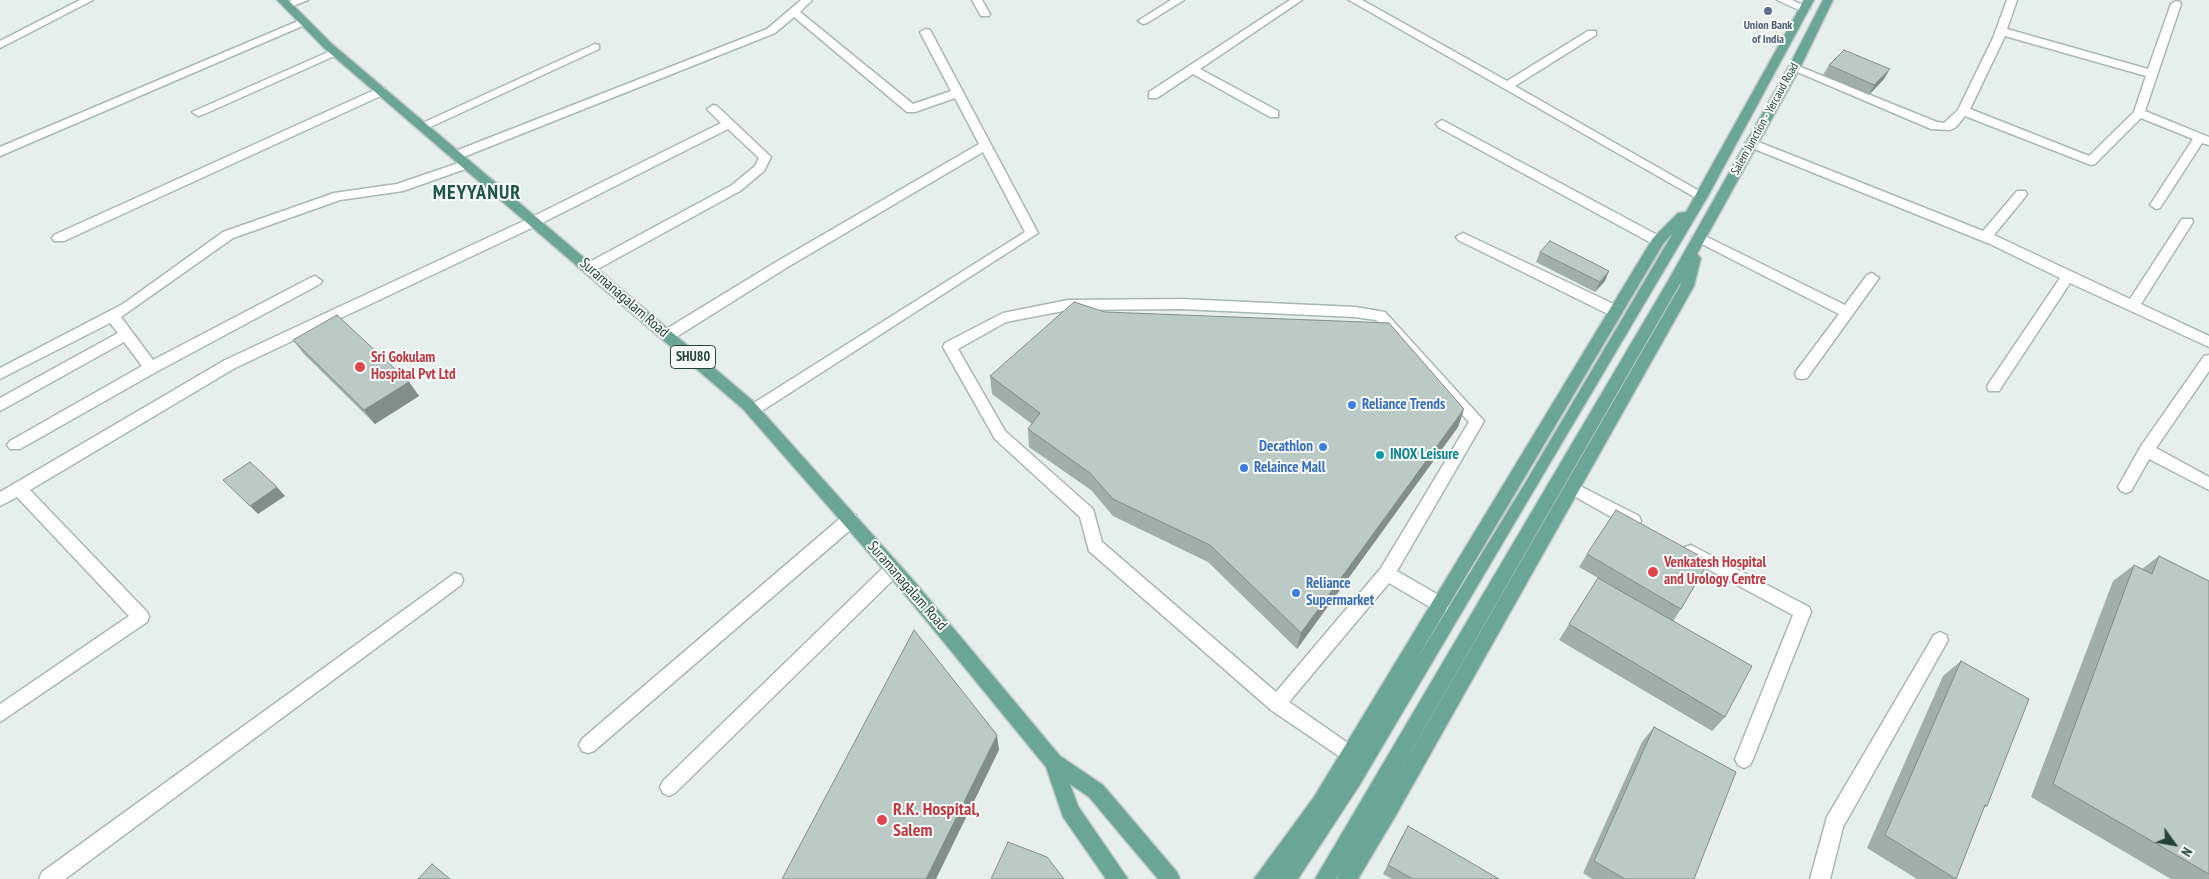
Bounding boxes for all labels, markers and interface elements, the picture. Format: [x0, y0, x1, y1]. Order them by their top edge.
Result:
marker: Union Bank of India [1762, 5, 1774, 17]
place label: Union Bank of India [1744, 19, 1792, 47]
street label: Salem Junction - Yercaud Road [1728, 60, 1802, 178]
district label: MEYYANUR [432, 181, 522, 205]
street label: Suramanagalam Road [576, 255, 672, 341]
road number: SHU80 [670, 346, 716, 368]
place label: Sri Gokulam Hospital Pvt Ltd [371, 349, 456, 384]
marker: Sri Gokulam Hospital Pvt Ltd [353, 360, 367, 374]
place label: Reliance Trends [1362, 396, 1445, 414]
marker: Reliance Trends [1346, 399, 1358, 411]
place label: Decathlon [1259, 438, 1313, 456]
marker: Decathlon [1317, 441, 1329, 453]
place label: INOX Leisure [1390, 446, 1459, 464]
marker: INOX Leisure [1374, 449, 1386, 461]
place label: Relaince Mall [1254, 459, 1325, 477]
marker: Relaince Mall [1238, 462, 1250, 474]
street label: Suramanagalam Road [864, 538, 950, 634]
place label: Venkatesh Hospital and Urology Centre [1664, 554, 1766, 589]
marker: Venkatesh Hospital and Urology Centre [1646, 565, 1660, 579]
place label: Reliance Supermarket [1306, 575, 1374, 610]
marker: Reliance Supermarket [1290, 587, 1302, 599]
place label: R.K. Hospital, Salem [893, 799, 980, 842]
marker: R.K. Hospital, Salem [875, 813, 889, 827]
north arrow [2149, 819, 2199, 869]
text: N [2177, 844, 2196, 860]

